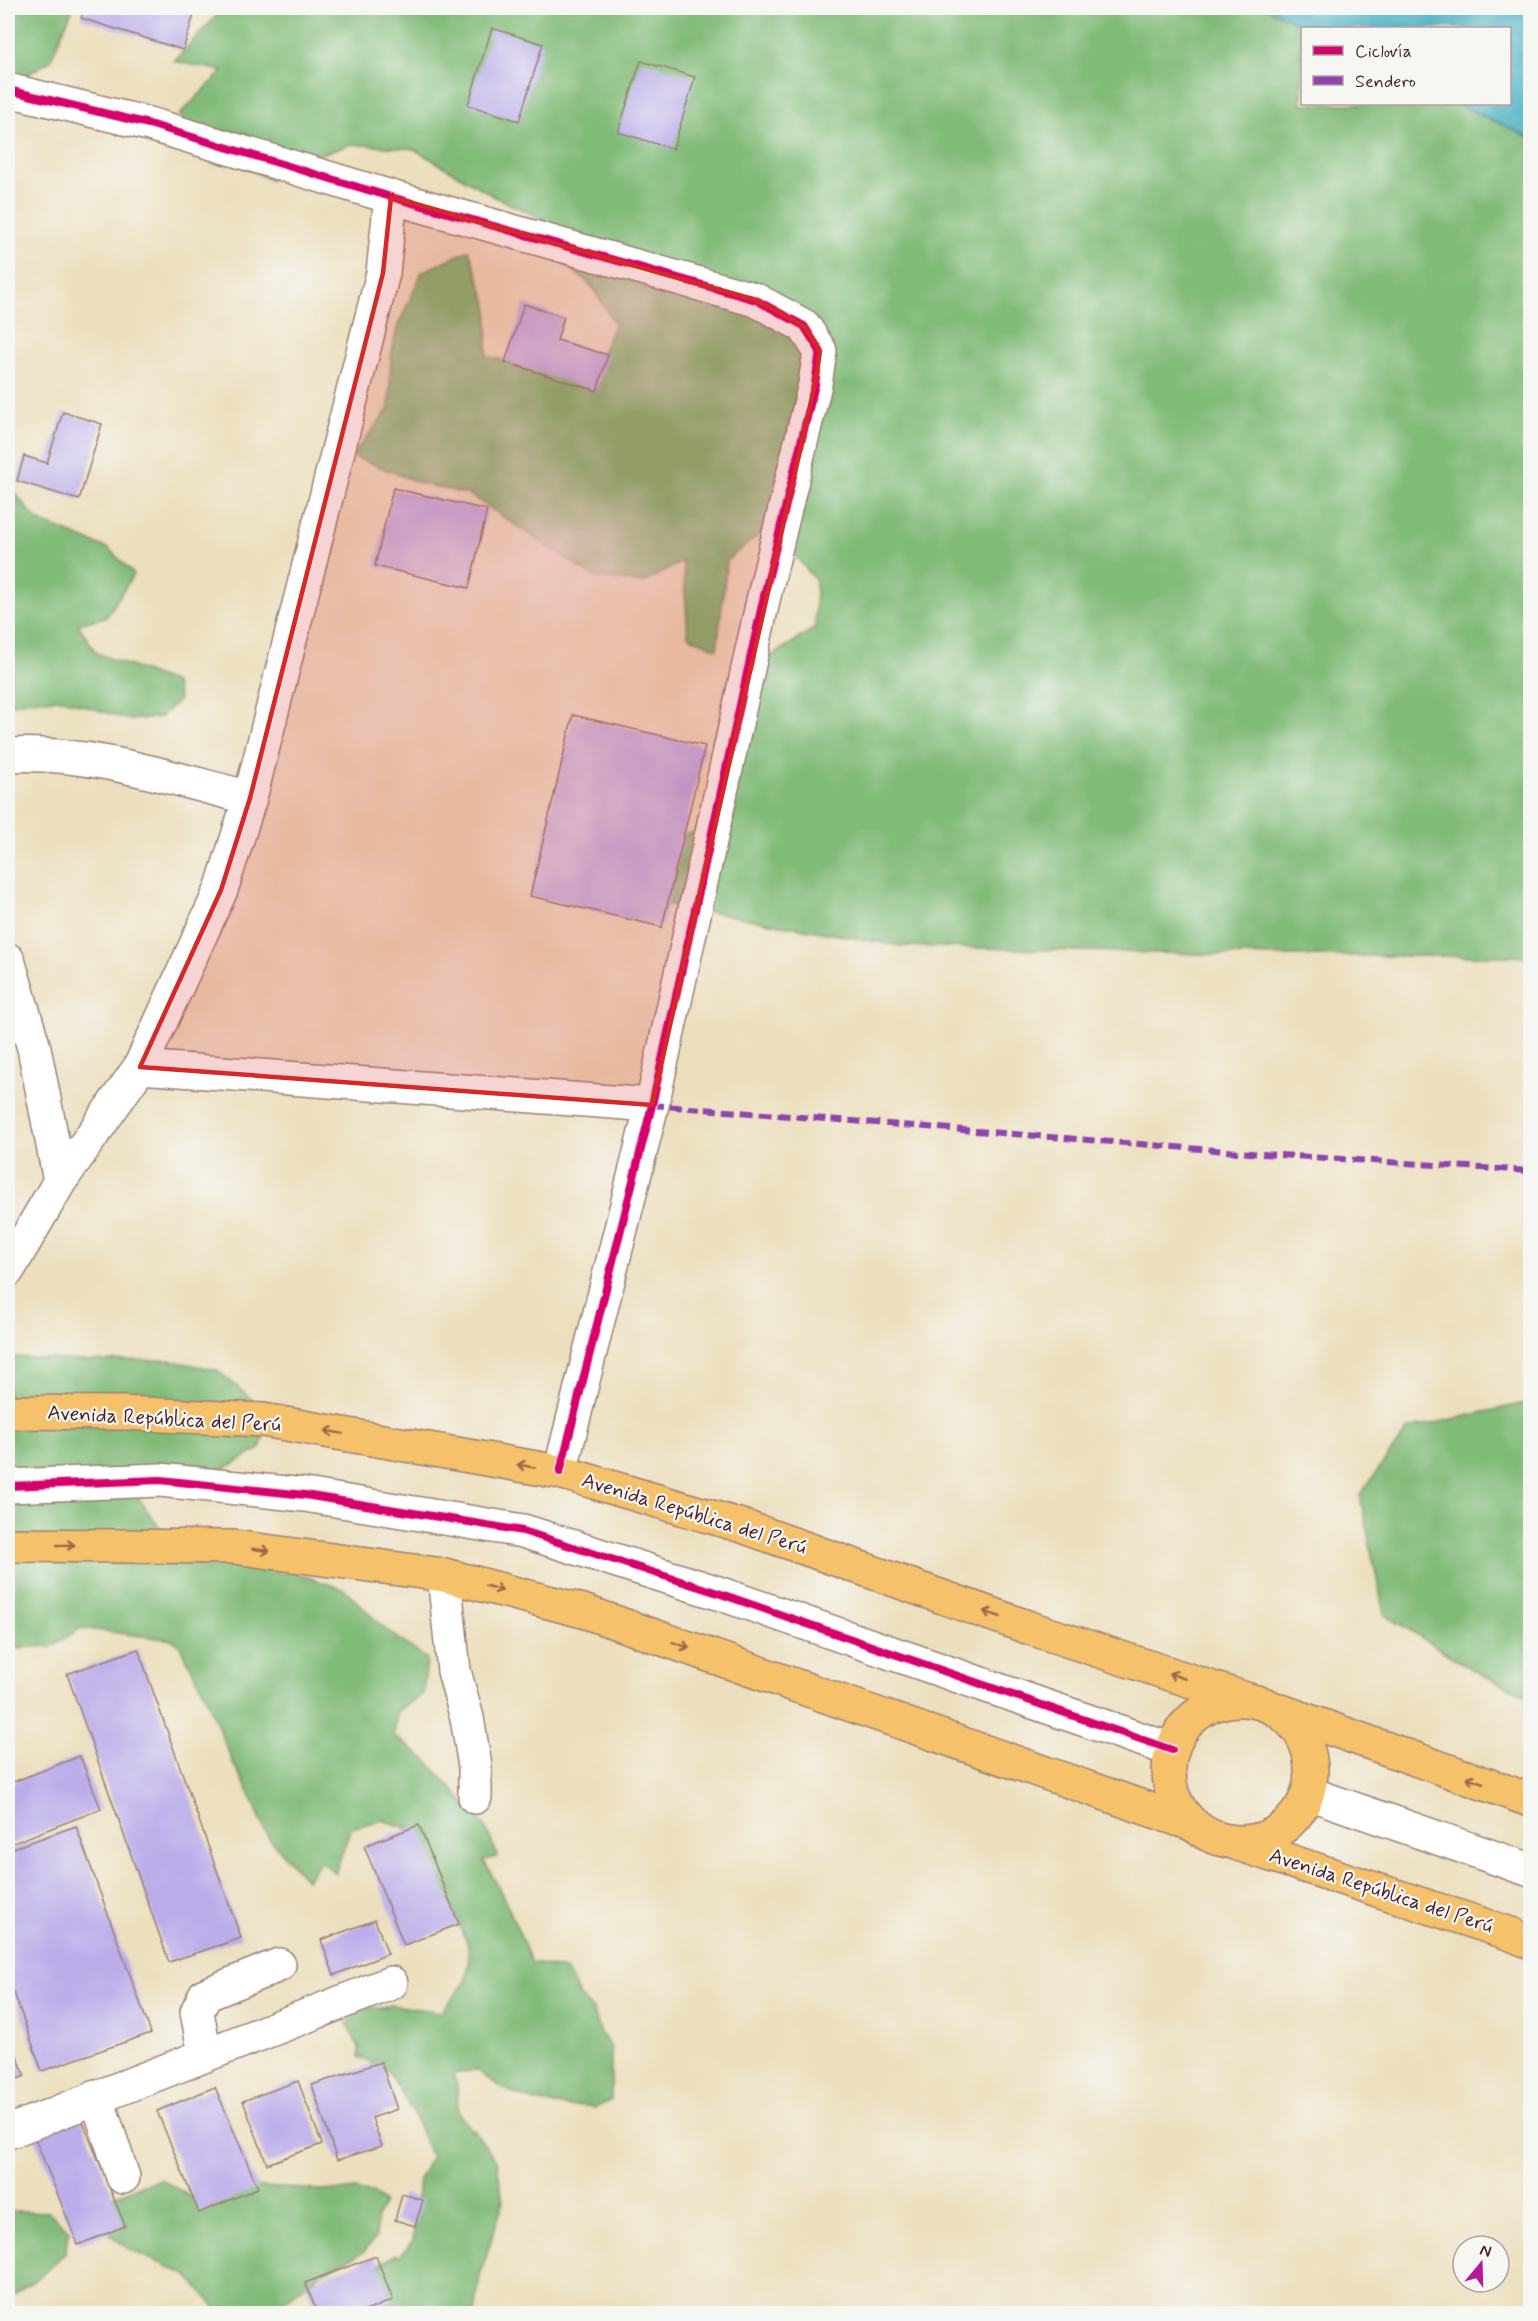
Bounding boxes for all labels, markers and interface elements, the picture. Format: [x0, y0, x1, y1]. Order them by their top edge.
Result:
legend [1301, 27, 1511, 105]
text: Ciclovía [1355, 40, 1412, 64]
text: Sendero [1355, 70, 1416, 94]
street label: Avenida República del Perú [47, 1399, 281, 1439]
one-way arrow [325, 1427, 344, 1438]
one-way arrow [517, 1460, 536, 1471]
street label: Avenida República del Perú [578, 1466, 810, 1562]
one-way arrow [55, 1539, 75, 1551]
one-way arrow [250, 1545, 270, 1556]
one-way arrow [485, 1583, 504, 1595]
one-way arrow [983, 1608, 1002, 1619]
one-way arrow [671, 1641, 690, 1652]
one-way arrow [1168, 1670, 1187, 1681]
one-way arrow [1467, 1774, 1485, 1785]
street label: Avenida República del Perú [1265, 1842, 1497, 1940]
north arrow [1451, 2234, 1511, 2294]
text: N [1477, 2240, 1494, 2263]

